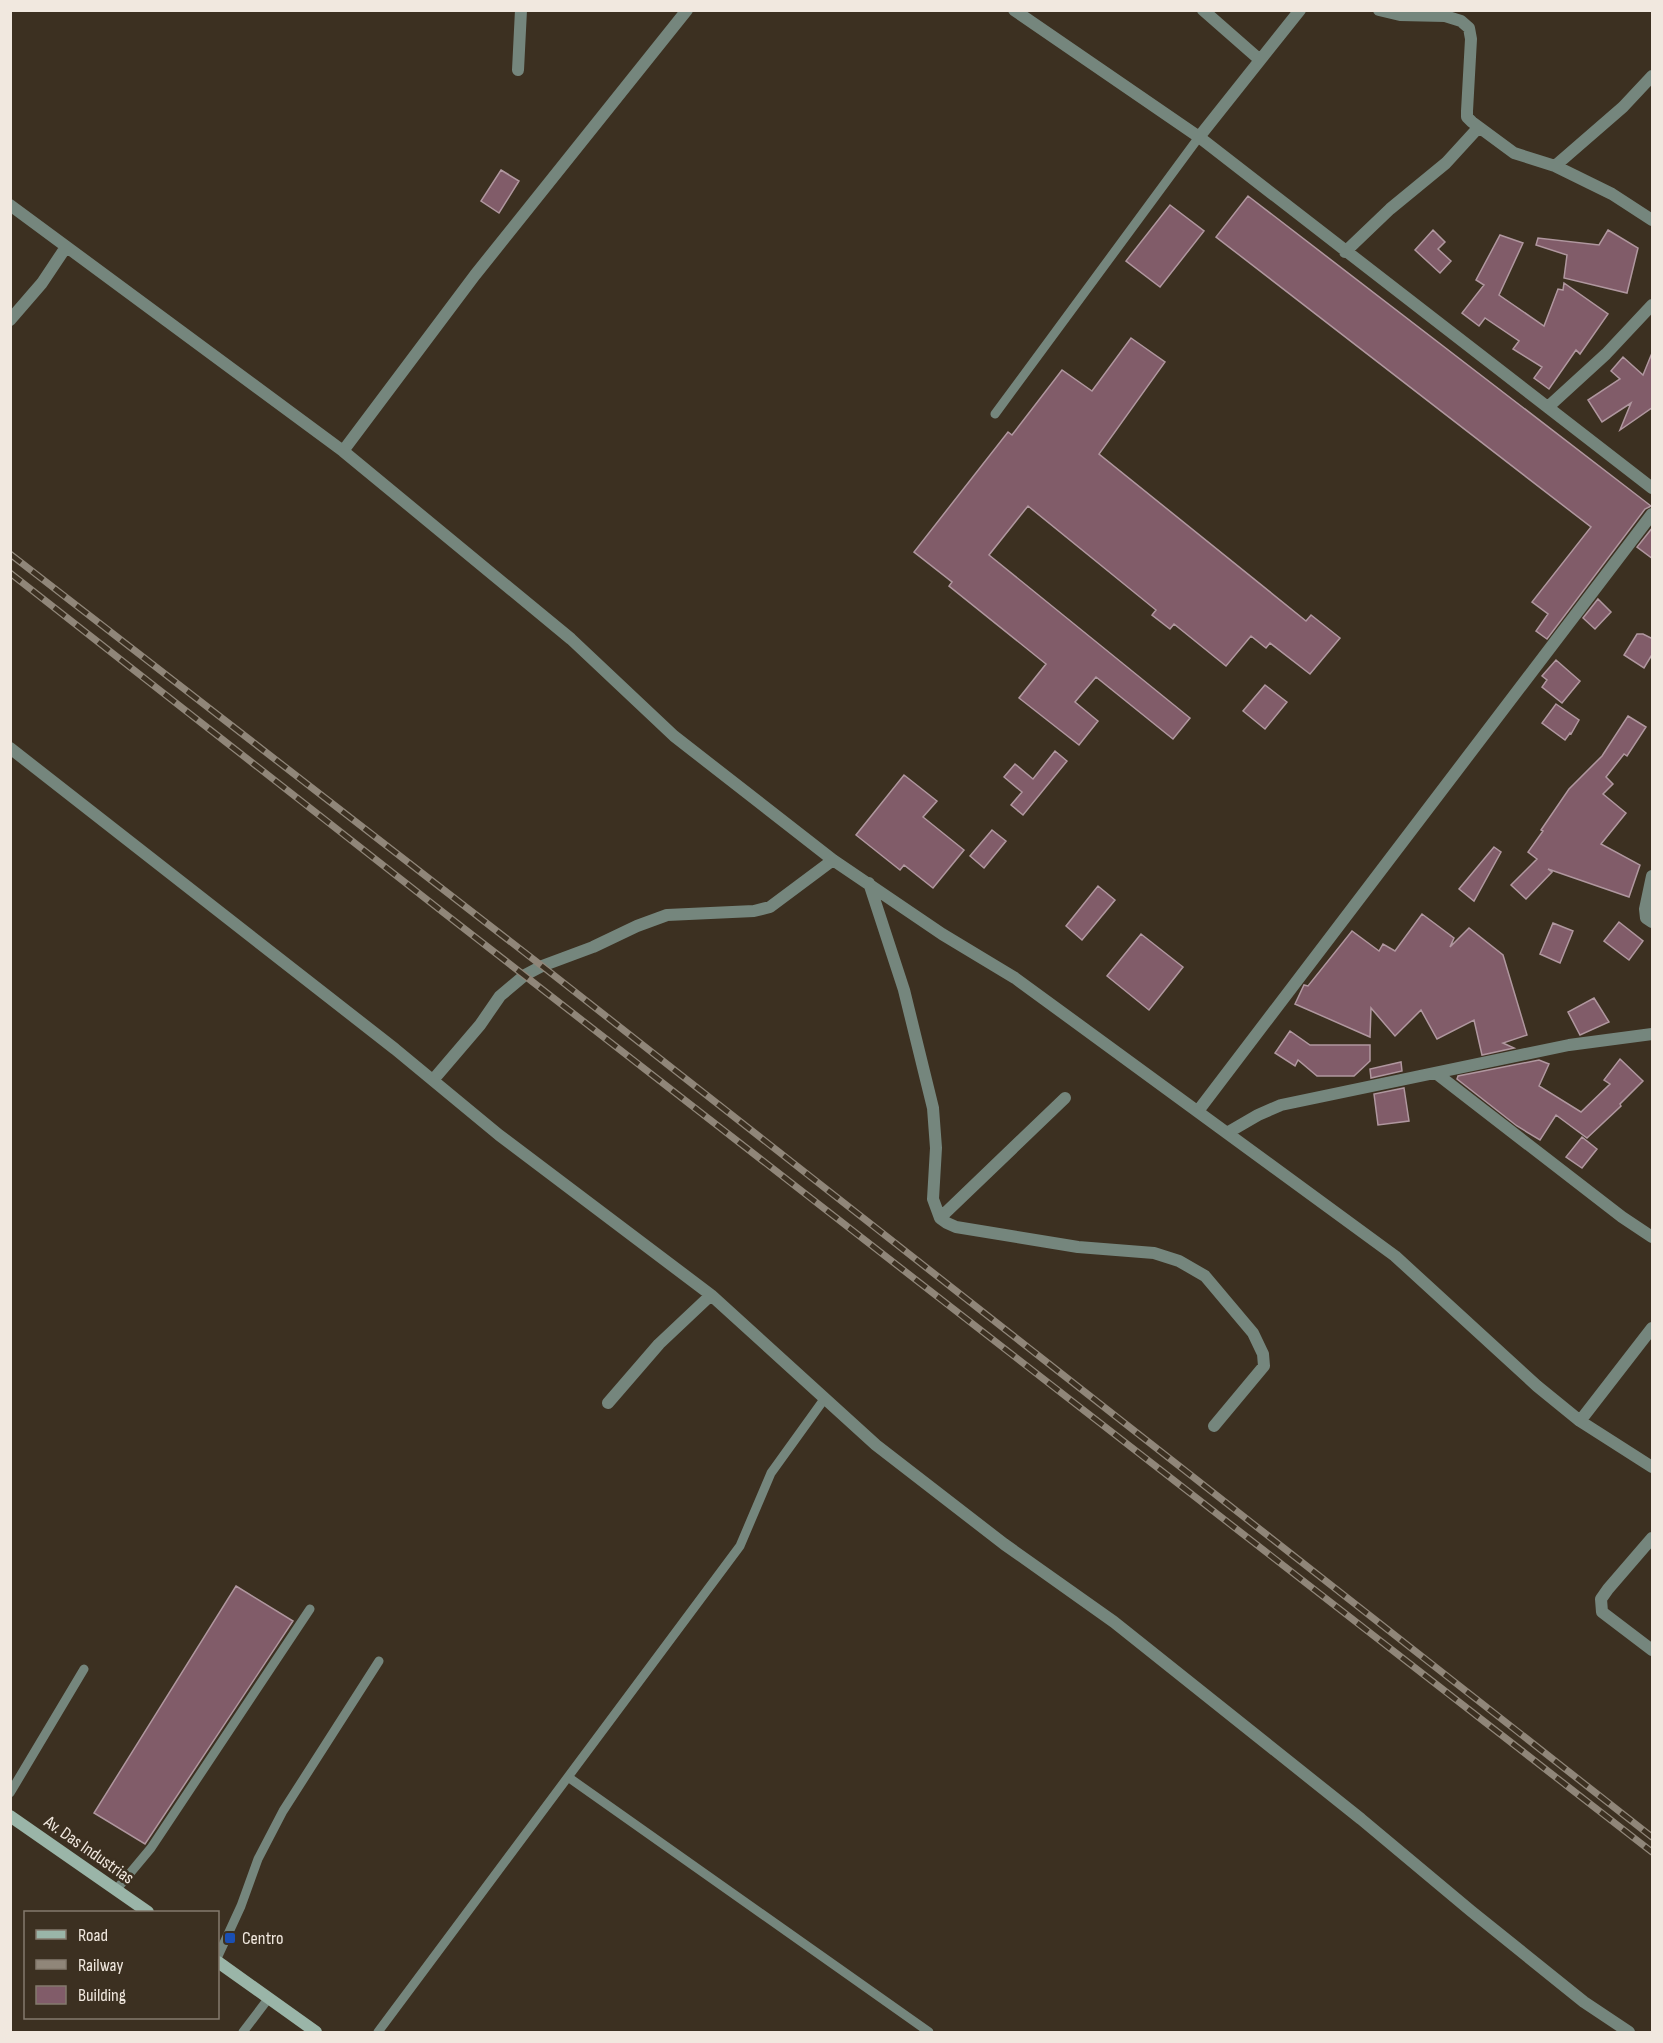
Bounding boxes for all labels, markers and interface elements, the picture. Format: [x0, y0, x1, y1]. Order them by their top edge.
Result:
street label: Av. Das Industrias [39, 1811, 138, 1889]
legend [24, 1911, 219, 2019]
text: Road [78, 1925, 108, 1946]
place label: Centro [242, 1928, 283, 1949]
marker: Centro [223, 1931, 237, 1945]
text: Railway [78, 1955, 123, 1976]
text: Building [78, 1985, 126, 2006]

